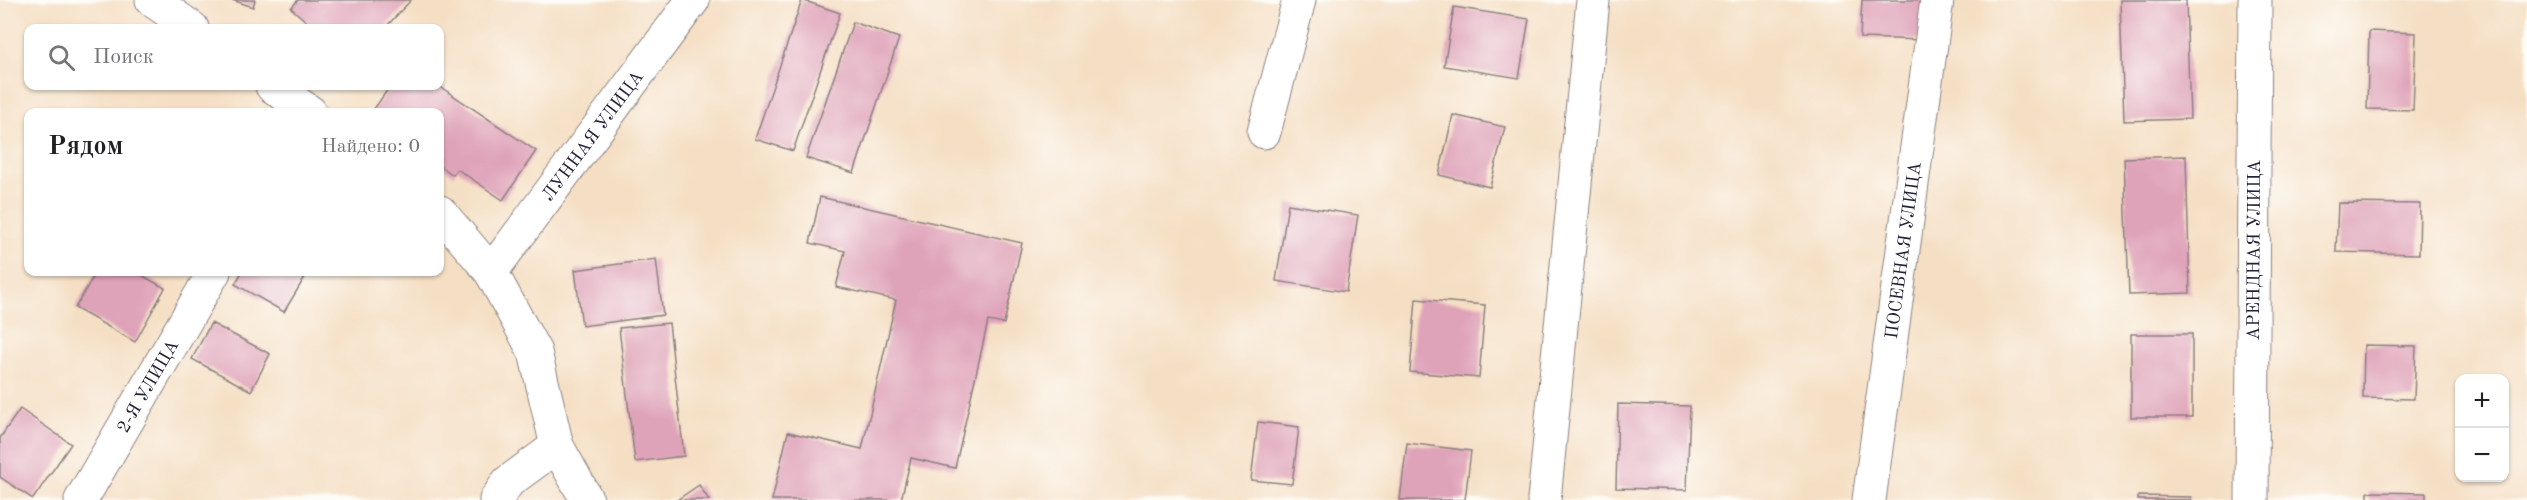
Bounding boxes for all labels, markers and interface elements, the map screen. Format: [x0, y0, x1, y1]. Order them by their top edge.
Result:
search box [24, 24, 444, 90]
icon: search [45, 41, 78, 74]
text: Поиск [93, 46, 154, 68]
street label: ЛУННАЯ УЛИЦА [539, 68, 647, 204]
text: Рядом [48, 134, 123, 160]
text: Найдено: 0 [321, 137, 420, 157]
street label: АРЕНДНАЯ УЛИЦА [2245, 159, 2264, 340]
street label: ПОСЕВНАЯ УЛИЦА [1883, 161, 1925, 340]
street label: 2-Я УЛИЦА [114, 337, 182, 436]
map controls [2455, 374, 2509, 482]
button: + [2455, 374, 2509, 428]
button: − [2455, 428, 2509, 482]

